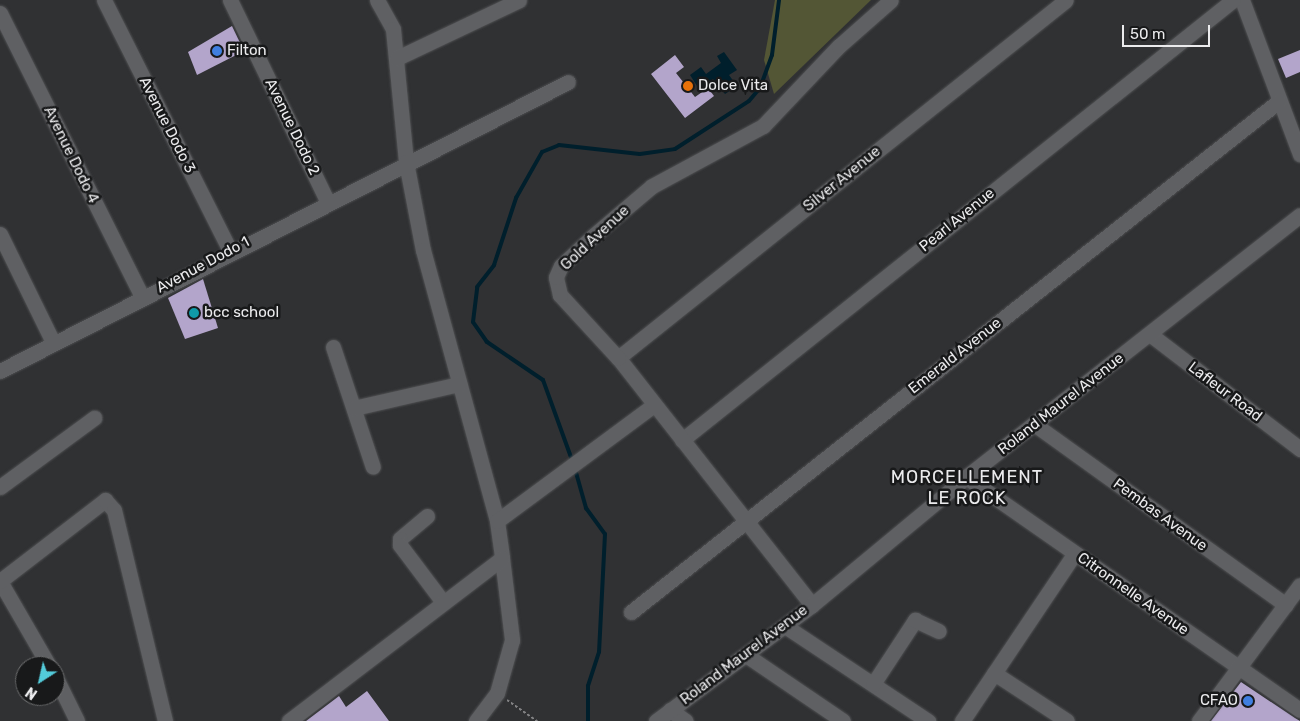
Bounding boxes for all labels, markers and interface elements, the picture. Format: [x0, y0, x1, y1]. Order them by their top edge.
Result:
scale bar [1125, 15, 1212, 47]
text: 50 m [1130, 25, 1165, 43]
place label: Filton [227, 42, 267, 60]
marker: Filton [211, 45, 223, 57]
street label: Avenue Dodo 3 [135, 74, 199, 176]
street label: Avenue Dodo 2 [261, 76, 323, 178]
place label: Dolce Vita [698, 77, 768, 95]
marker: Dolce Vita [682, 80, 694, 92]
street label: Avenue Dodo 4 [40, 104, 102, 206]
street label: Silver Avenue [799, 142, 885, 216]
street label: Pearl Avenue [916, 184, 998, 256]
street label: Gold Avenue [557, 202, 633, 274]
street label: Avenue Dodo 1 [153, 233, 253, 297]
place label: bcc school [204, 304, 279, 322]
marker: bcc school [188, 307, 200, 319]
street label: Emerald Avenue [905, 314, 1005, 398]
street label: Roland Maurel Avenue [994, 349, 1128, 459]
street label: Lafleur Road [1184, 358, 1266, 426]
district label: MORCELLEMENT LE ROCK [889, 467, 1045, 509]
street label: Pembas Avenue [1109, 475, 1211, 555]
street label: Citronnelle Avenue [1074, 549, 1192, 639]
street label: Roland Maurel Avenue [677, 601, 811, 709]
north arrow [15, 656, 65, 706]
text: N [23, 683, 41, 703]
place label: CFAO [1200, 692, 1238, 710]
marker: CFAO [1242, 695, 1254, 707]

